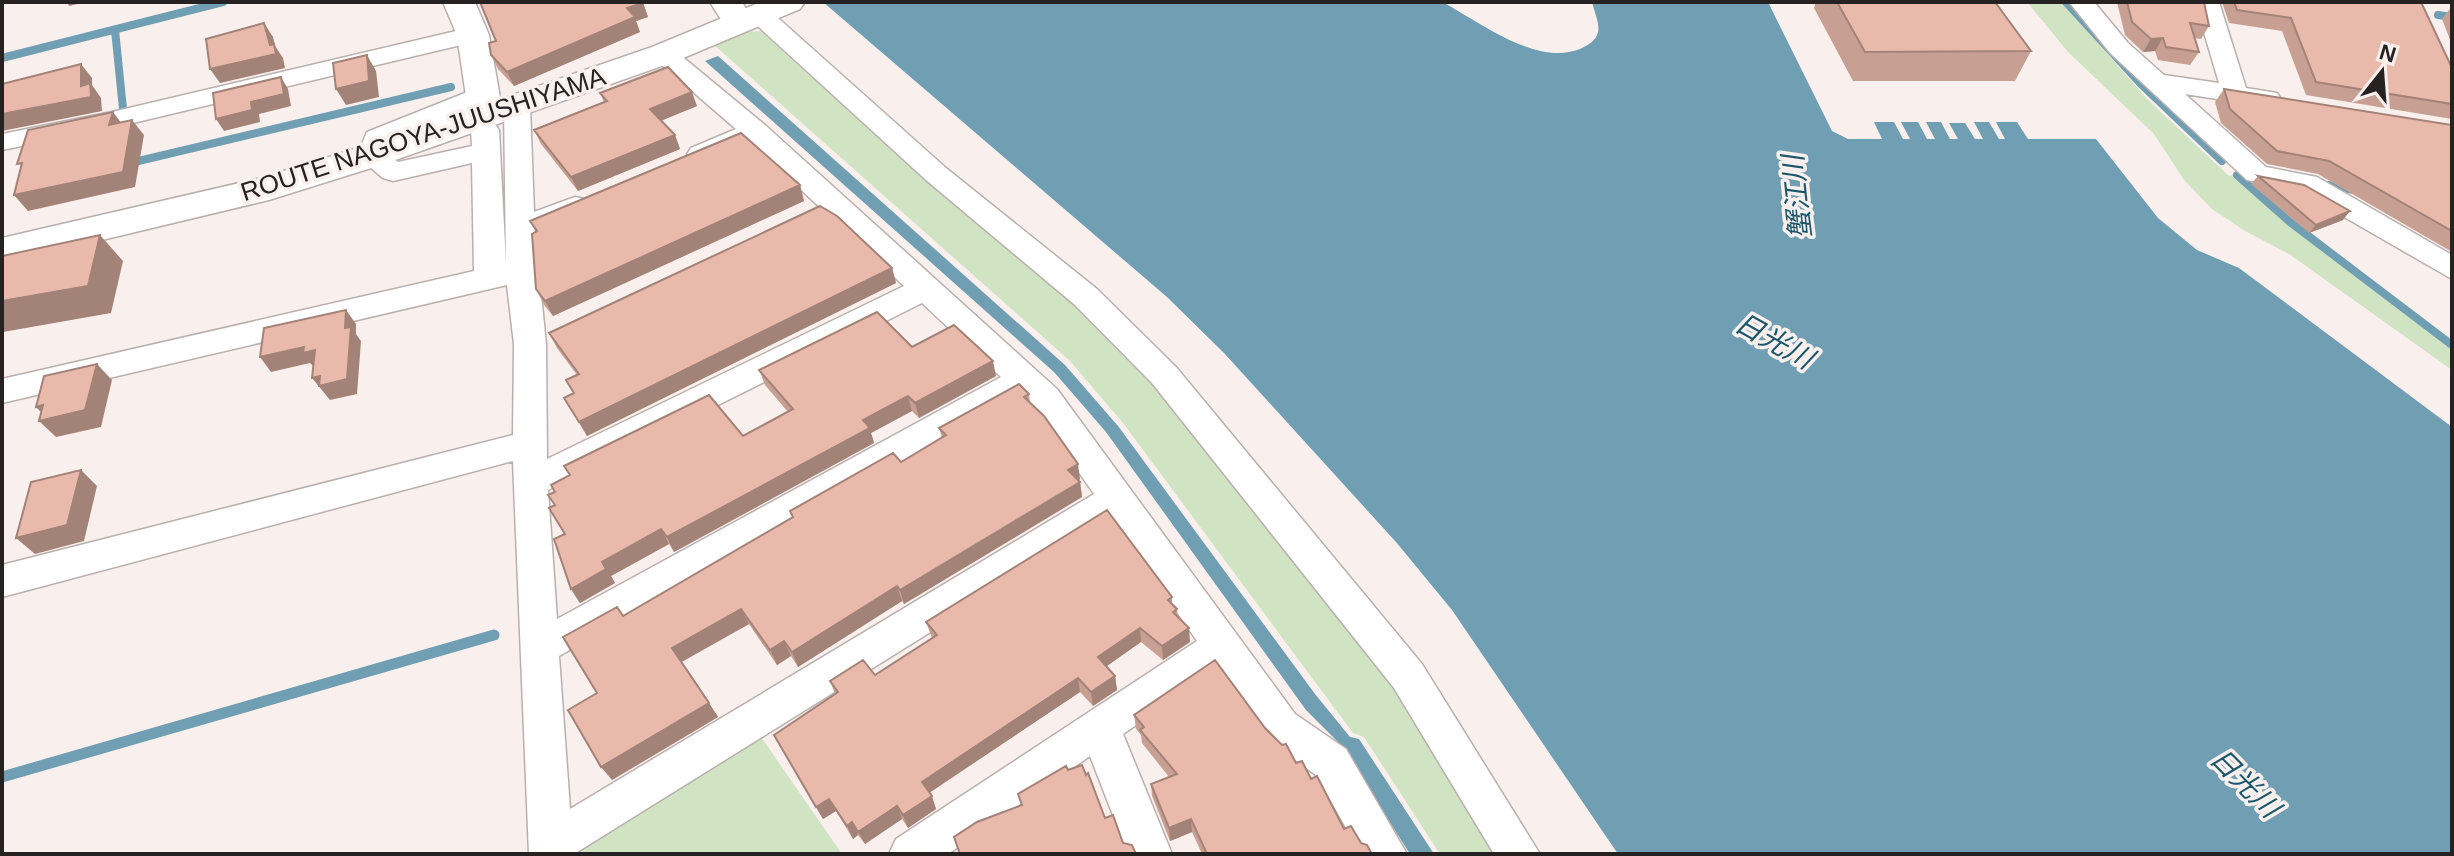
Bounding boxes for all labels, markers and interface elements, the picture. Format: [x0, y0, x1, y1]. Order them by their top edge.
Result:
north arrow [2342, 32, 2422, 112]
text: N [2376, 39, 2399, 68]
street label: ROUTE NAGOYA-JUUSHIYAMA [237, 61, 610, 207]
water label: 蟹江川 [1777, 151, 1817, 240]
water label: 日光川 [1730, 307, 1821, 376]
water label: 日光川 [2204, 742, 2288, 826]

